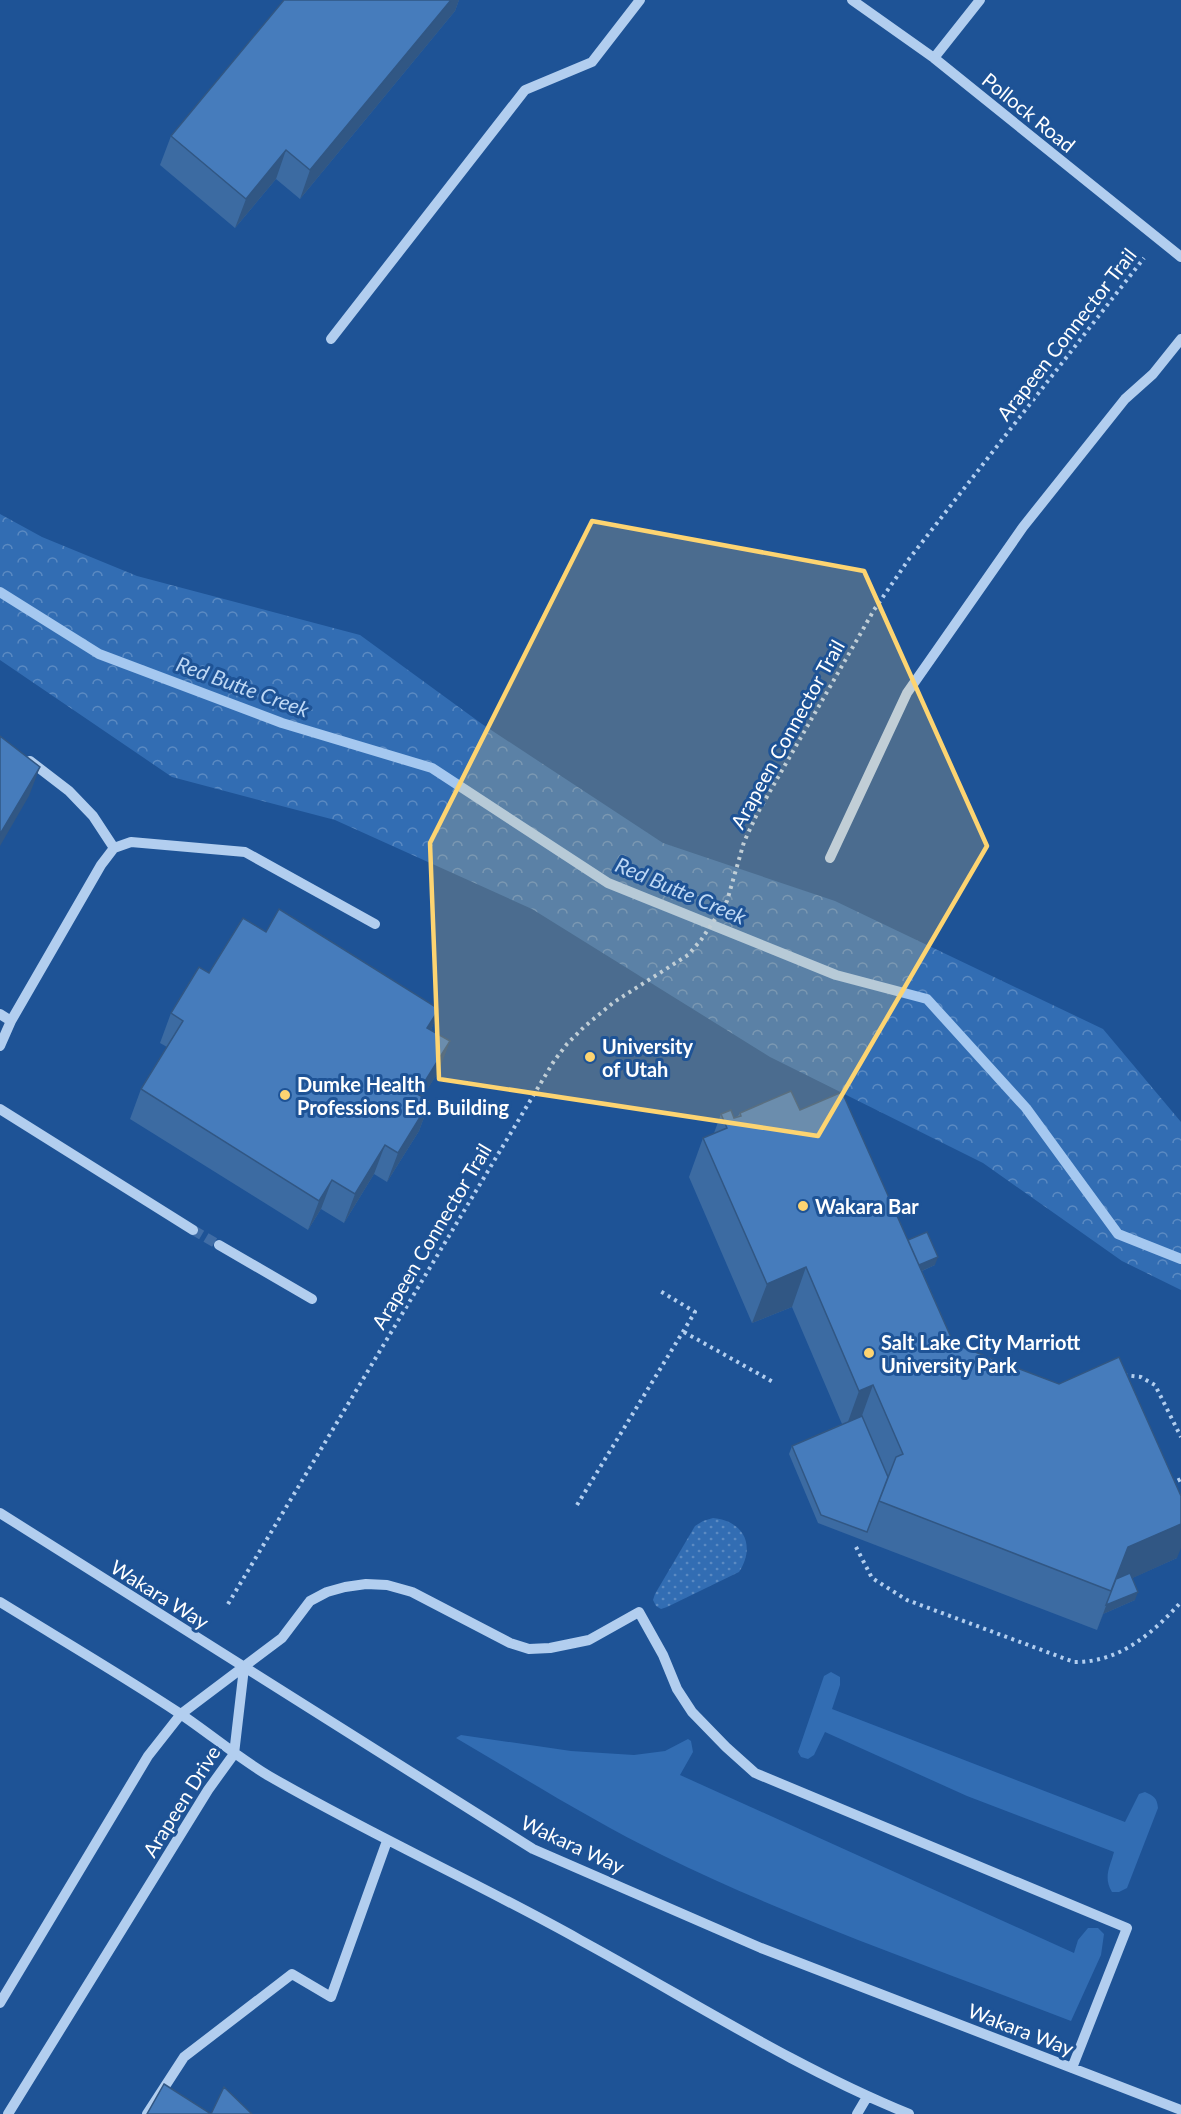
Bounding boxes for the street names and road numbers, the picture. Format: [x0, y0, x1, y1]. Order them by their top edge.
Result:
street label: Pollock Road [978, 67, 1080, 157]
street label: Arapeen Connector Trail [991, 243, 1141, 425]
street label: Arapeen Connector Trail [725, 635, 849, 833]
street label: Arapeen Connector Trail [366, 1139, 496, 1333]
street label: Wakara Way [107, 1554, 214, 1634]
street label: Arapeen Drive [137, 1741, 225, 1861]
street label: Wakara Way [518, 1810, 629, 1879]
street label: Wakara Way [965, 1998, 1078, 2060]

